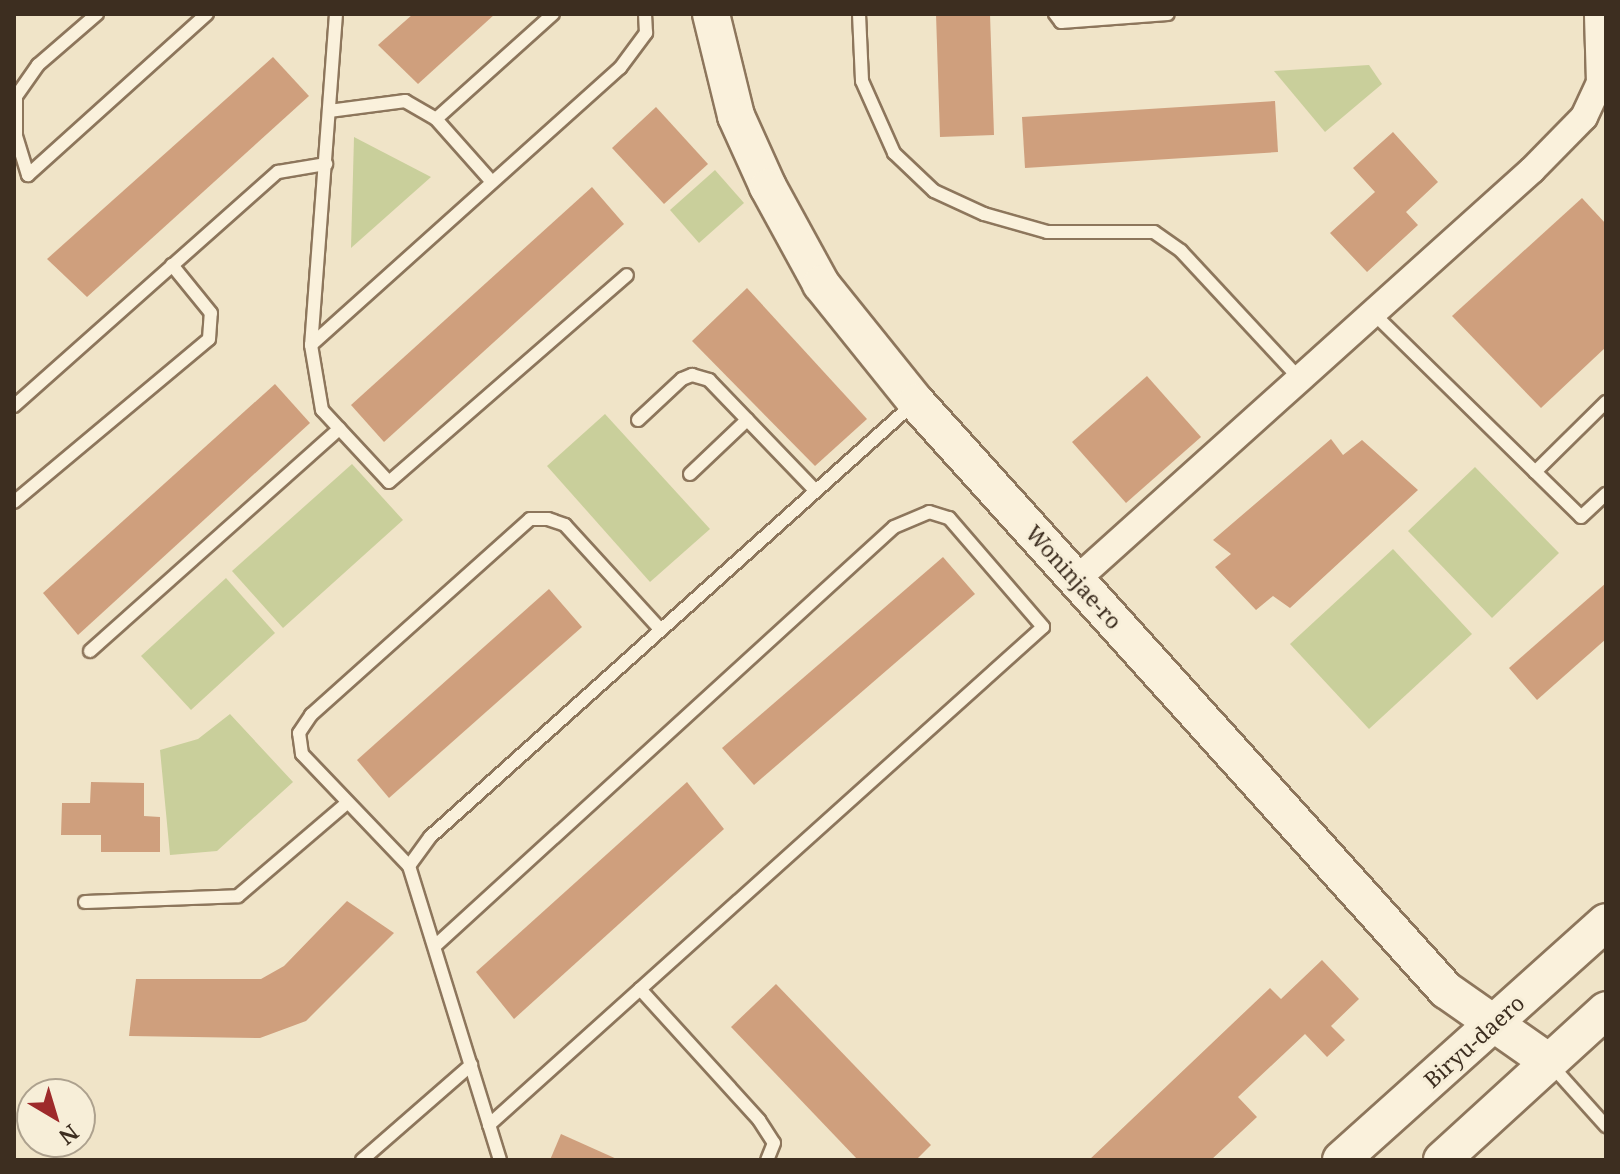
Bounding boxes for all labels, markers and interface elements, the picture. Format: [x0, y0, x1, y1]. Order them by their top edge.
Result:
street label: Woninjae-ro [1021, 520, 1127, 634]
street label: Biryu-daero [1418, 989, 1530, 1093]
north arrow [16, 1078, 96, 1158]
text: N [53, 1118, 86, 1152]

